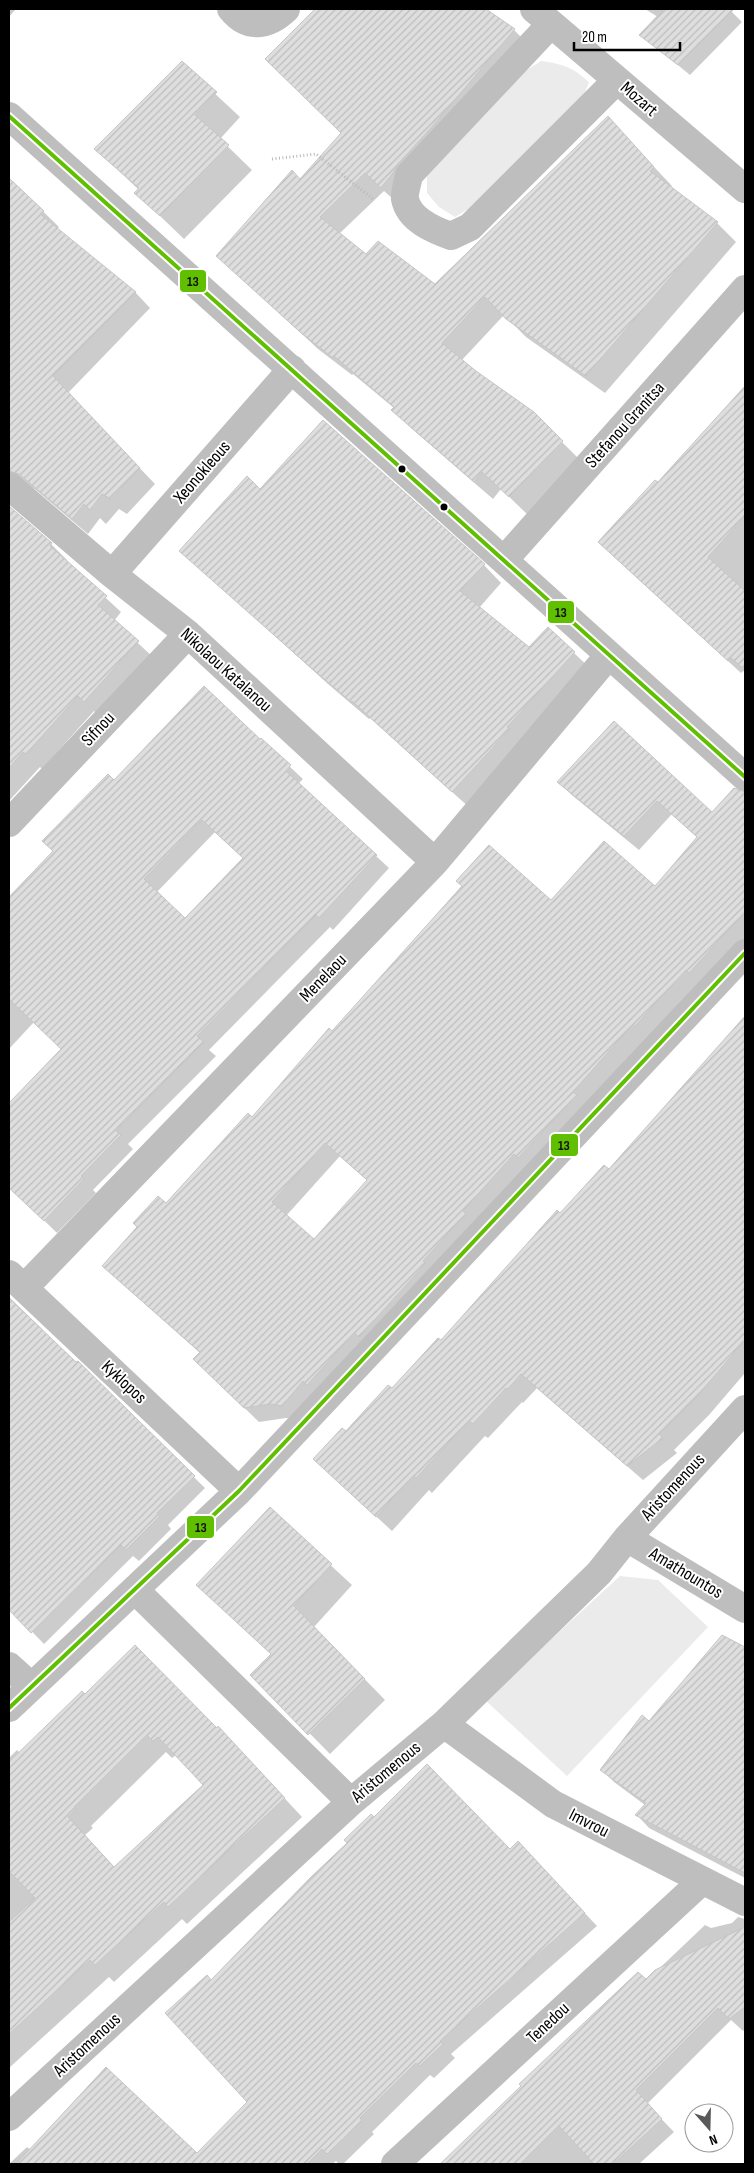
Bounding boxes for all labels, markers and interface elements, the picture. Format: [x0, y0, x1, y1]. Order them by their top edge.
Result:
scale bar [574, 20, 680, 52]
text: 20 m [582, 28, 607, 47]
street label: Mozart [616, 77, 662, 121]
line badge: 13 [179, 269, 207, 293]
text: 13 [187, 273, 199, 290]
street label: Stefanou Granitsa [581, 378, 669, 472]
street label: Xeonokleous [168, 436, 235, 508]
unlabelled marker [397, 464, 407, 474]
unlabelled marker [439, 502, 449, 512]
line badge: 13 [547, 600, 575, 624]
text: 13 [555, 604, 567, 621]
street label: Nikolaou Katalanou [176, 624, 276, 716]
street label: Sifnou [77, 708, 119, 750]
street label: Menelaou [295, 950, 351, 1006]
line badge: 13 [550, 1133, 579, 1157]
text: 13 [558, 1137, 570, 1154]
street label: Kyklopos [97, 1356, 151, 1408]
street label: Aristomenous [636, 1449, 709, 1526]
line badge: 13 [186, 1515, 215, 1539]
text: 13 [195, 1519, 207, 1536]
street label: Amathountos [645, 1542, 726, 1603]
street label: Aristomenous [346, 1737, 425, 1808]
street label: Imvrou [566, 1804, 612, 1842]
street label: Tenedou [522, 1998, 574, 2048]
street label: Aristomenous [48, 2009, 125, 2082]
north arrow [684, 2103, 734, 2153]
text: N [707, 2130, 720, 2149]

